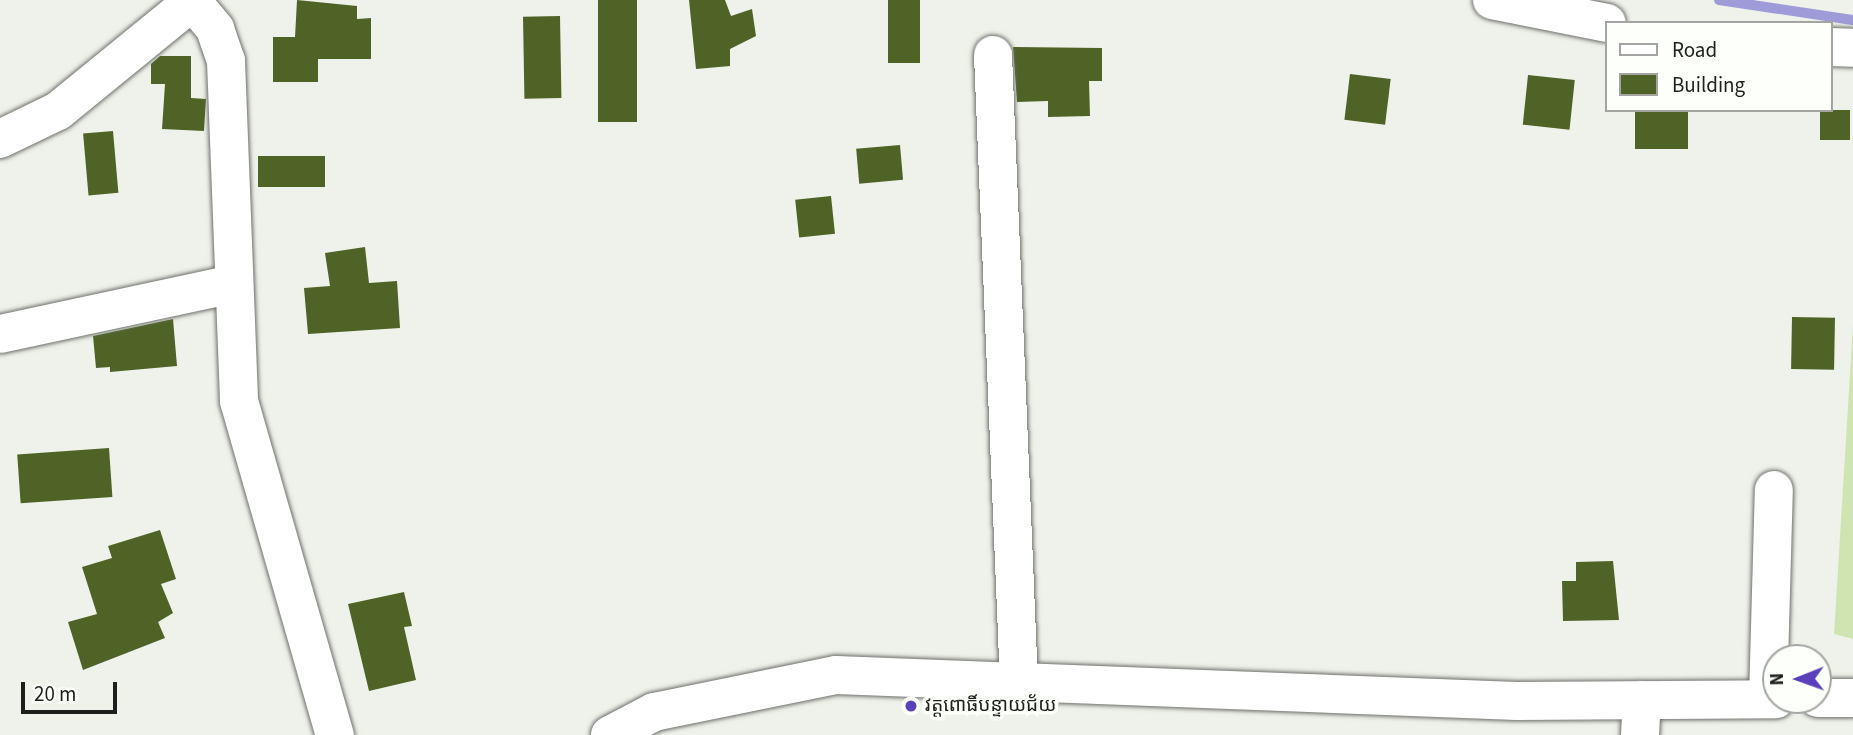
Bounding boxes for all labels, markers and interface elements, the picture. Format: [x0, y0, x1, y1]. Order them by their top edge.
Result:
legend [1604, 21, 1832, 112]
text: Road [1672, 35, 1717, 65]
text: Building [1672, 70, 1745, 100]
north arrow [1762, 644, 1832, 714]
scale bar [24, 668, 121, 712]
text: N [1764, 673, 1791, 686]
text: 20 m [34, 679, 76, 709]
place label: វត្តពោធិ៍បន្ទាយជ័យ [925, 695, 1056, 717]
marker: វត្តពោធិ៍បន្ទាយជ័យ [903, 698, 919, 714]

